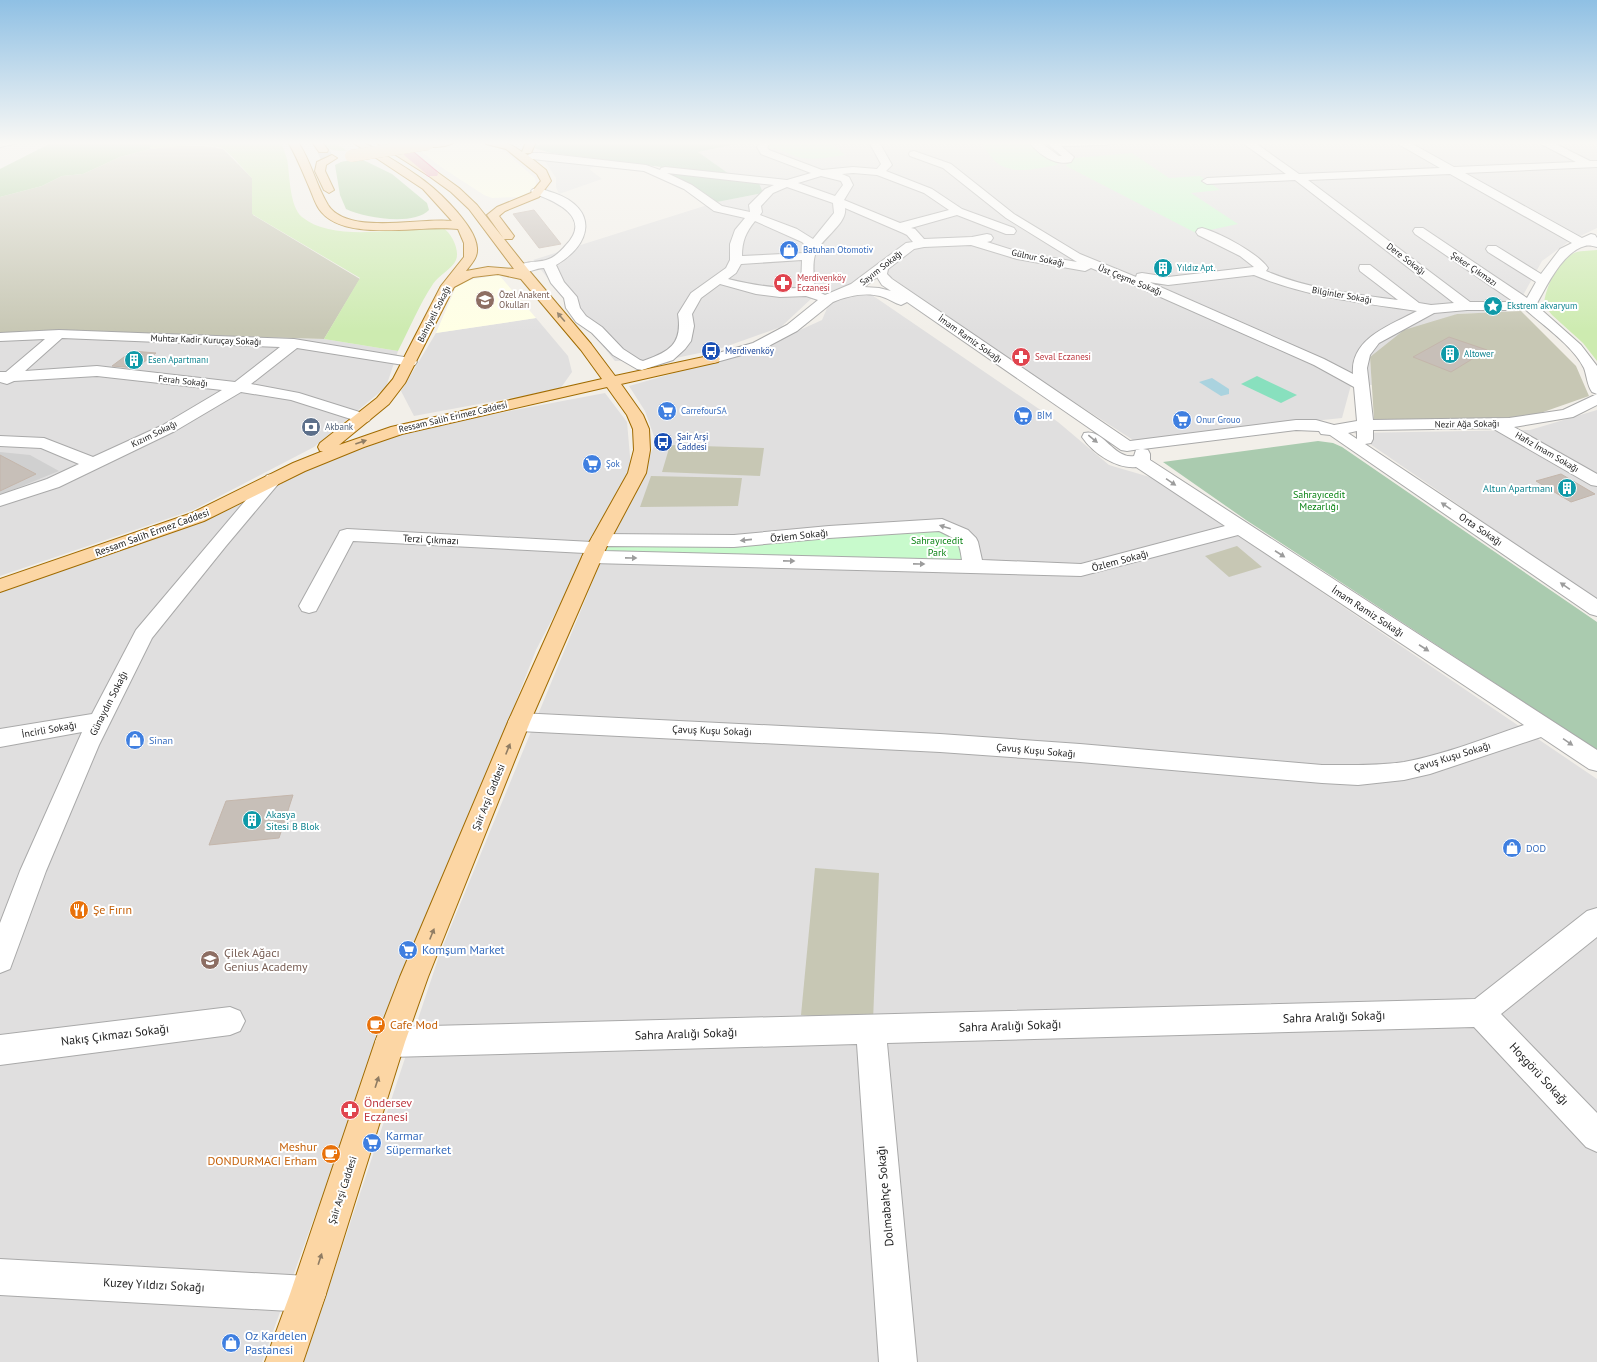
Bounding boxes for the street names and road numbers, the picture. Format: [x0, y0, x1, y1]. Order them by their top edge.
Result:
street label: Dere Sokağı [1385, 240, 1428, 277]
street label: Gülnur Sokağı [1011, 247, 1066, 268]
street label: Sayım Sokağı [857, 248, 904, 288]
street label: Şeker Çıkmazı [1449, 249, 1500, 288]
street label: Üst Çeşme Sokağı [1097, 262, 1164, 297]
street label: Bahriyeli Sokağı [415, 284, 452, 344]
street label: Bilginler Sokağı [1311, 284, 1373, 305]
street label: İmam Ramiz Sokağı [936, 312, 1004, 365]
street label: Muhtar Kadir Kuruçay Sokağı [150, 332, 262, 347]
street label: Ferah Sokağı [158, 372, 208, 389]
street label: Ressam Salih Erimez Caddesi [398, 399, 508, 434]
street label: Nezir Ağa Sokağı [1435, 417, 1499, 430]
street label: Kızım Sokağı [129, 418, 179, 449]
street label: Hafız İmam Sokağı [1513, 429, 1581, 474]
street label: Ressam Salih Ermez Caddesi [93, 506, 211, 559]
street label: Orta Sokağı [1456, 510, 1505, 549]
street label: Özlem Sokağı [769, 526, 829, 545]
street label: Terzi Çıkmazı [403, 532, 459, 547]
street label: Özlem Sokağı [1090, 547, 1150, 574]
street label: İmam Ramiz Sokağı [1329, 583, 1406, 640]
street label: Günaydın Sokağı [86, 669, 130, 738]
street label: İncirli Sokağı [21, 718, 78, 741]
street label: Çavuş Kuşu Sokağı [672, 723, 752, 738]
street label: Çavuş Kuşu Sokağı [1412, 739, 1492, 774]
street label: Çavuş Kuşu Sokağı [996, 741, 1076, 760]
street label: Şair Arşi Caddesi [469, 762, 508, 832]
street label: Sahra Aralığı Sokağı [1282, 1007, 1385, 1026]
street label: Sahra Aralığı Sokağı [958, 1016, 1061, 1035]
street label: Nakış Çıkmazı Sokağı [60, 1020, 170, 1049]
street label: Sahra Aralığı Sokağı [634, 1024, 737, 1043]
street label: Hoşgörü Sokağı [1506, 1039, 1572, 1108]
street label: Dolmabahçe Sokağı [873, 1145, 896, 1247]
street label: Şair Arşi Caddesi [325, 1155, 360, 1226]
street label: Kuzey Yıldızı Sokağı [103, 1274, 205, 1295]

